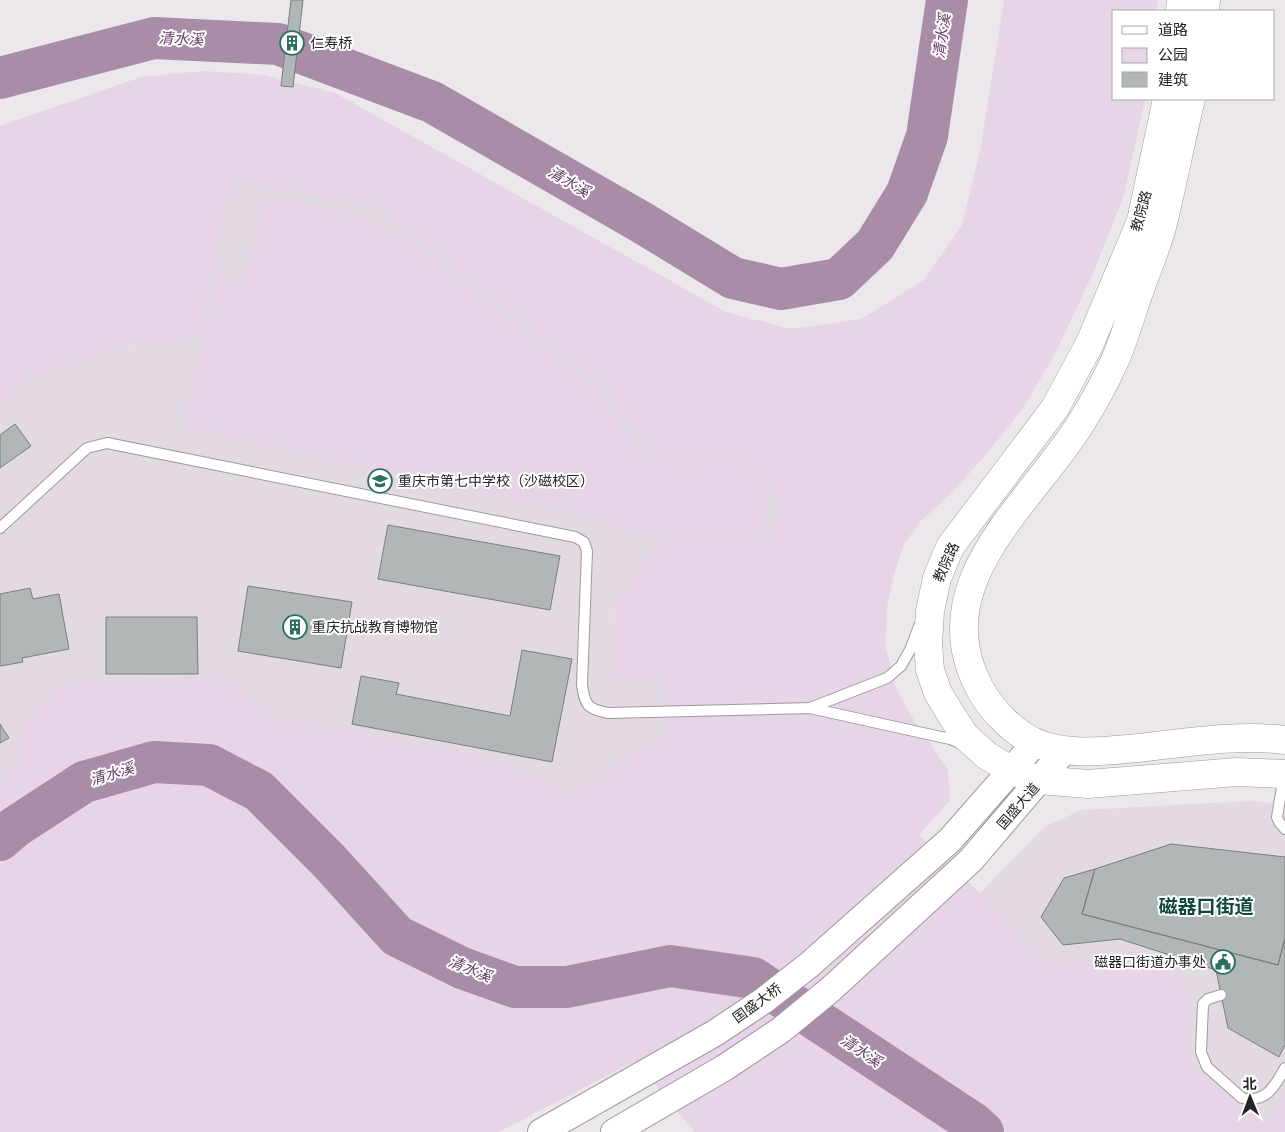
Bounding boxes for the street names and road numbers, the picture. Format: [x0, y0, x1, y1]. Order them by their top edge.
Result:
street label: 教院路 [1128, 189, 1154, 233]
street label: 教院路 [930, 540, 962, 584]
street label: 国盛大道 [994, 780, 1042, 832]
street label: 国盛大桥 [730, 980, 784, 1026]

